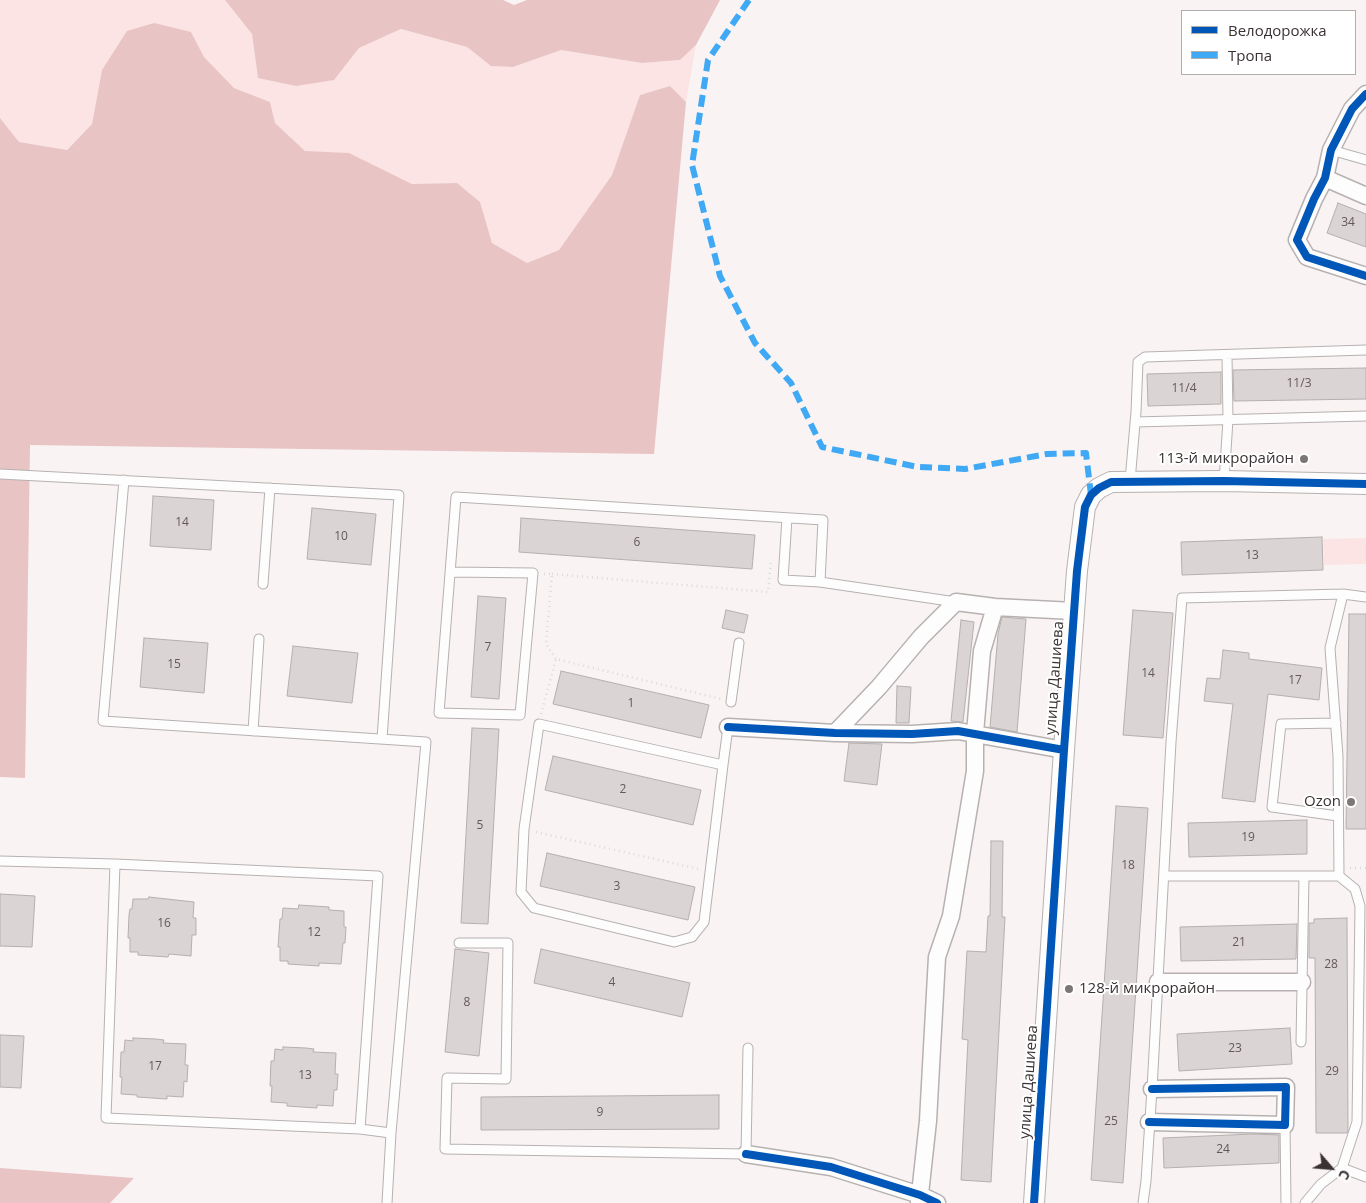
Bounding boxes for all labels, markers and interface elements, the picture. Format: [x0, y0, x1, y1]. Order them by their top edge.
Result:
legend [1181, 10, 1356, 75]
text: Велодорожка [1228, 20, 1327, 40]
text: Тропа [1228, 45, 1272, 65]
house number: 34 [1341, 216, 1355, 230]
house number: 11/3 [1287, 377, 1311, 391]
house number: 11/4 [1172, 382, 1196, 396]
place label: 113-й микрорайон [1158, 450, 1294, 468]
marker: 113-й микрорайон [1298, 453, 1310, 465]
house number: 14 [175, 516, 189, 530]
house number: 10 [334, 530, 348, 544]
house number: 6 [634, 536, 640, 550]
house number: 13 [1245, 549, 1259, 563]
street label: улица Дашиева [1042, 620, 1068, 736]
house number: 7 [485, 641, 491, 655]
house number: 15 [167, 658, 181, 672]
house number: 14 [1141, 667, 1155, 681]
house number: 17 [1288, 674, 1302, 688]
house number: 1 [628, 697, 634, 711]
house number: 2 [620, 783, 626, 797]
place label: Ozon [1304, 793, 1341, 811]
marker: Ozon [1345, 796, 1357, 808]
house number: 5 [477, 819, 483, 833]
house number: 19 [1241, 831, 1255, 845]
house number: 18 [1121, 859, 1135, 873]
house number: 3 [614, 880, 620, 894]
house number: 16 [157, 917, 171, 931]
house number: 12 [307, 926, 321, 940]
house number: 21 [1232, 936, 1246, 950]
house number: 28 [1324, 958, 1338, 972]
house number: 4 [609, 976, 615, 990]
place label: 128-й микрорайон [1079, 980, 1215, 998]
marker: 128-й микрорайон [1063, 983, 1075, 995]
house number: 8 [464, 996, 470, 1010]
street label: улица Дашиева [1016, 1024, 1042, 1140]
house number: 23 [1228, 1042, 1242, 1056]
house number: 17 [148, 1060, 162, 1074]
house number: 29 [1325, 1065, 1339, 1079]
house number: 13 [298, 1069, 312, 1083]
house number: 9 [597, 1106, 603, 1120]
house number: 25 [1104, 1115, 1118, 1129]
house number: 24 [1216, 1143, 1230, 1157]
north arrow [1306, 1143, 1356, 1193]
text: С [1334, 1167, 1355, 1183]

